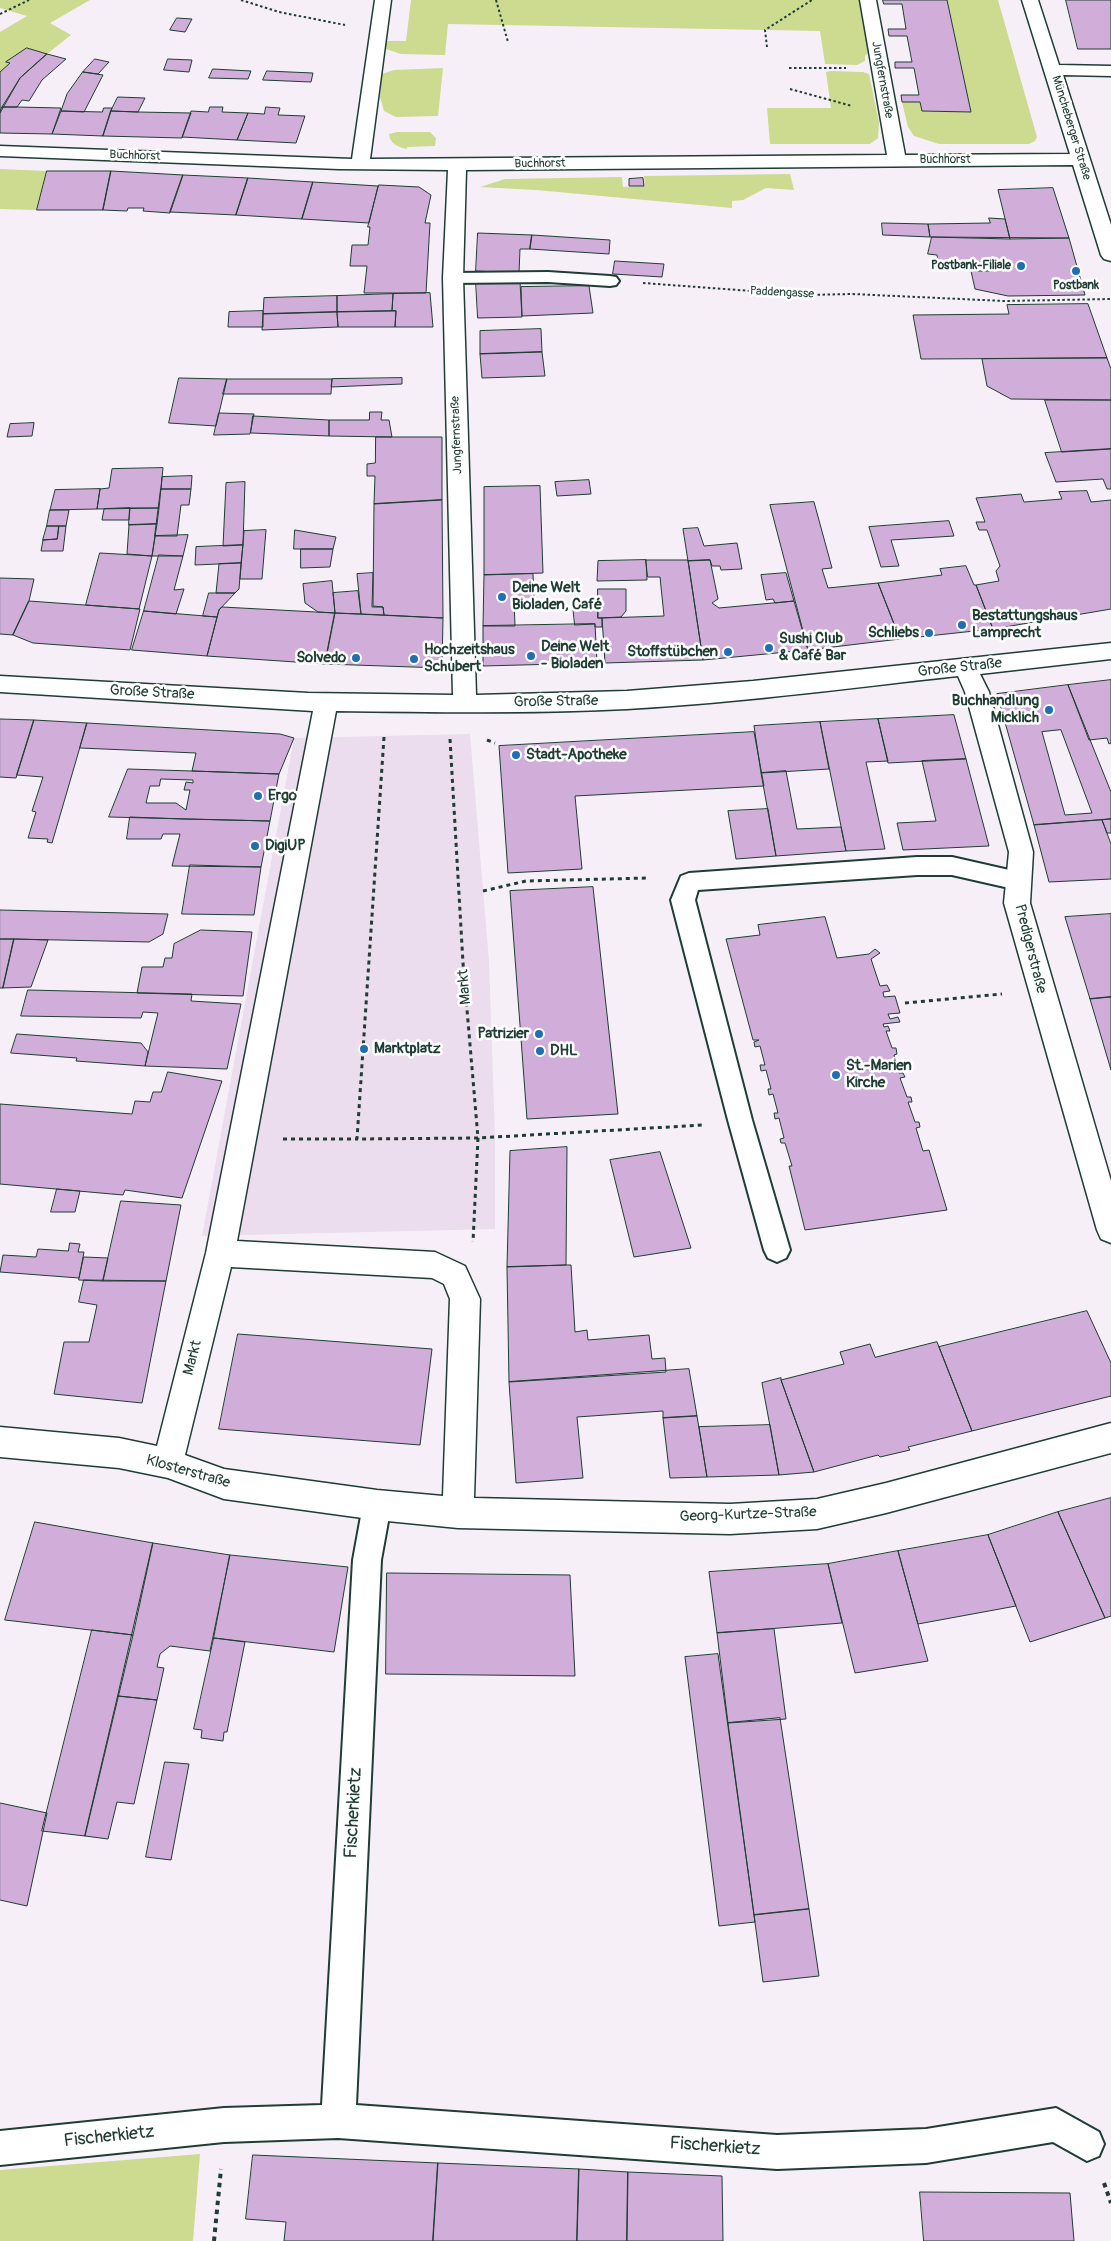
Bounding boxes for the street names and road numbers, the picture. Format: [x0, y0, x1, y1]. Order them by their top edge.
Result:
street label: Jungfernstraße [868, 40, 896, 120]
street label: Müncheberger Straße [1048, 74, 1094, 182]
street label: Buchhorst [109, 148, 161, 164]
street label: Buchhorst [919, 153, 971, 167]
street label: Buchhorst [514, 156, 566, 172]
street label: Paddengasse [750, 284, 814, 302]
street label: Jungfernstraße [448, 396, 466, 474]
street label: Große Straße [917, 655, 1003, 681]
street label: Große Straße [109, 682, 195, 704]
street label: Große Straße [514, 692, 598, 712]
street label: Predigerstraße [1010, 902, 1050, 996]
street label: Markt [454, 969, 476, 1005]
street label: Markt [180, 1339, 206, 1377]
street label: Klosterstraße [144, 1451, 232, 1493]
street label: Georg-Kurtze-Straße [679, 1504, 817, 1526]
street label: Fischerkietz [341, 1767, 367, 1859]
street label: Fischerkietz [63, 2121, 155, 2153]
street label: Fischerkietz [669, 2133, 761, 2161]

